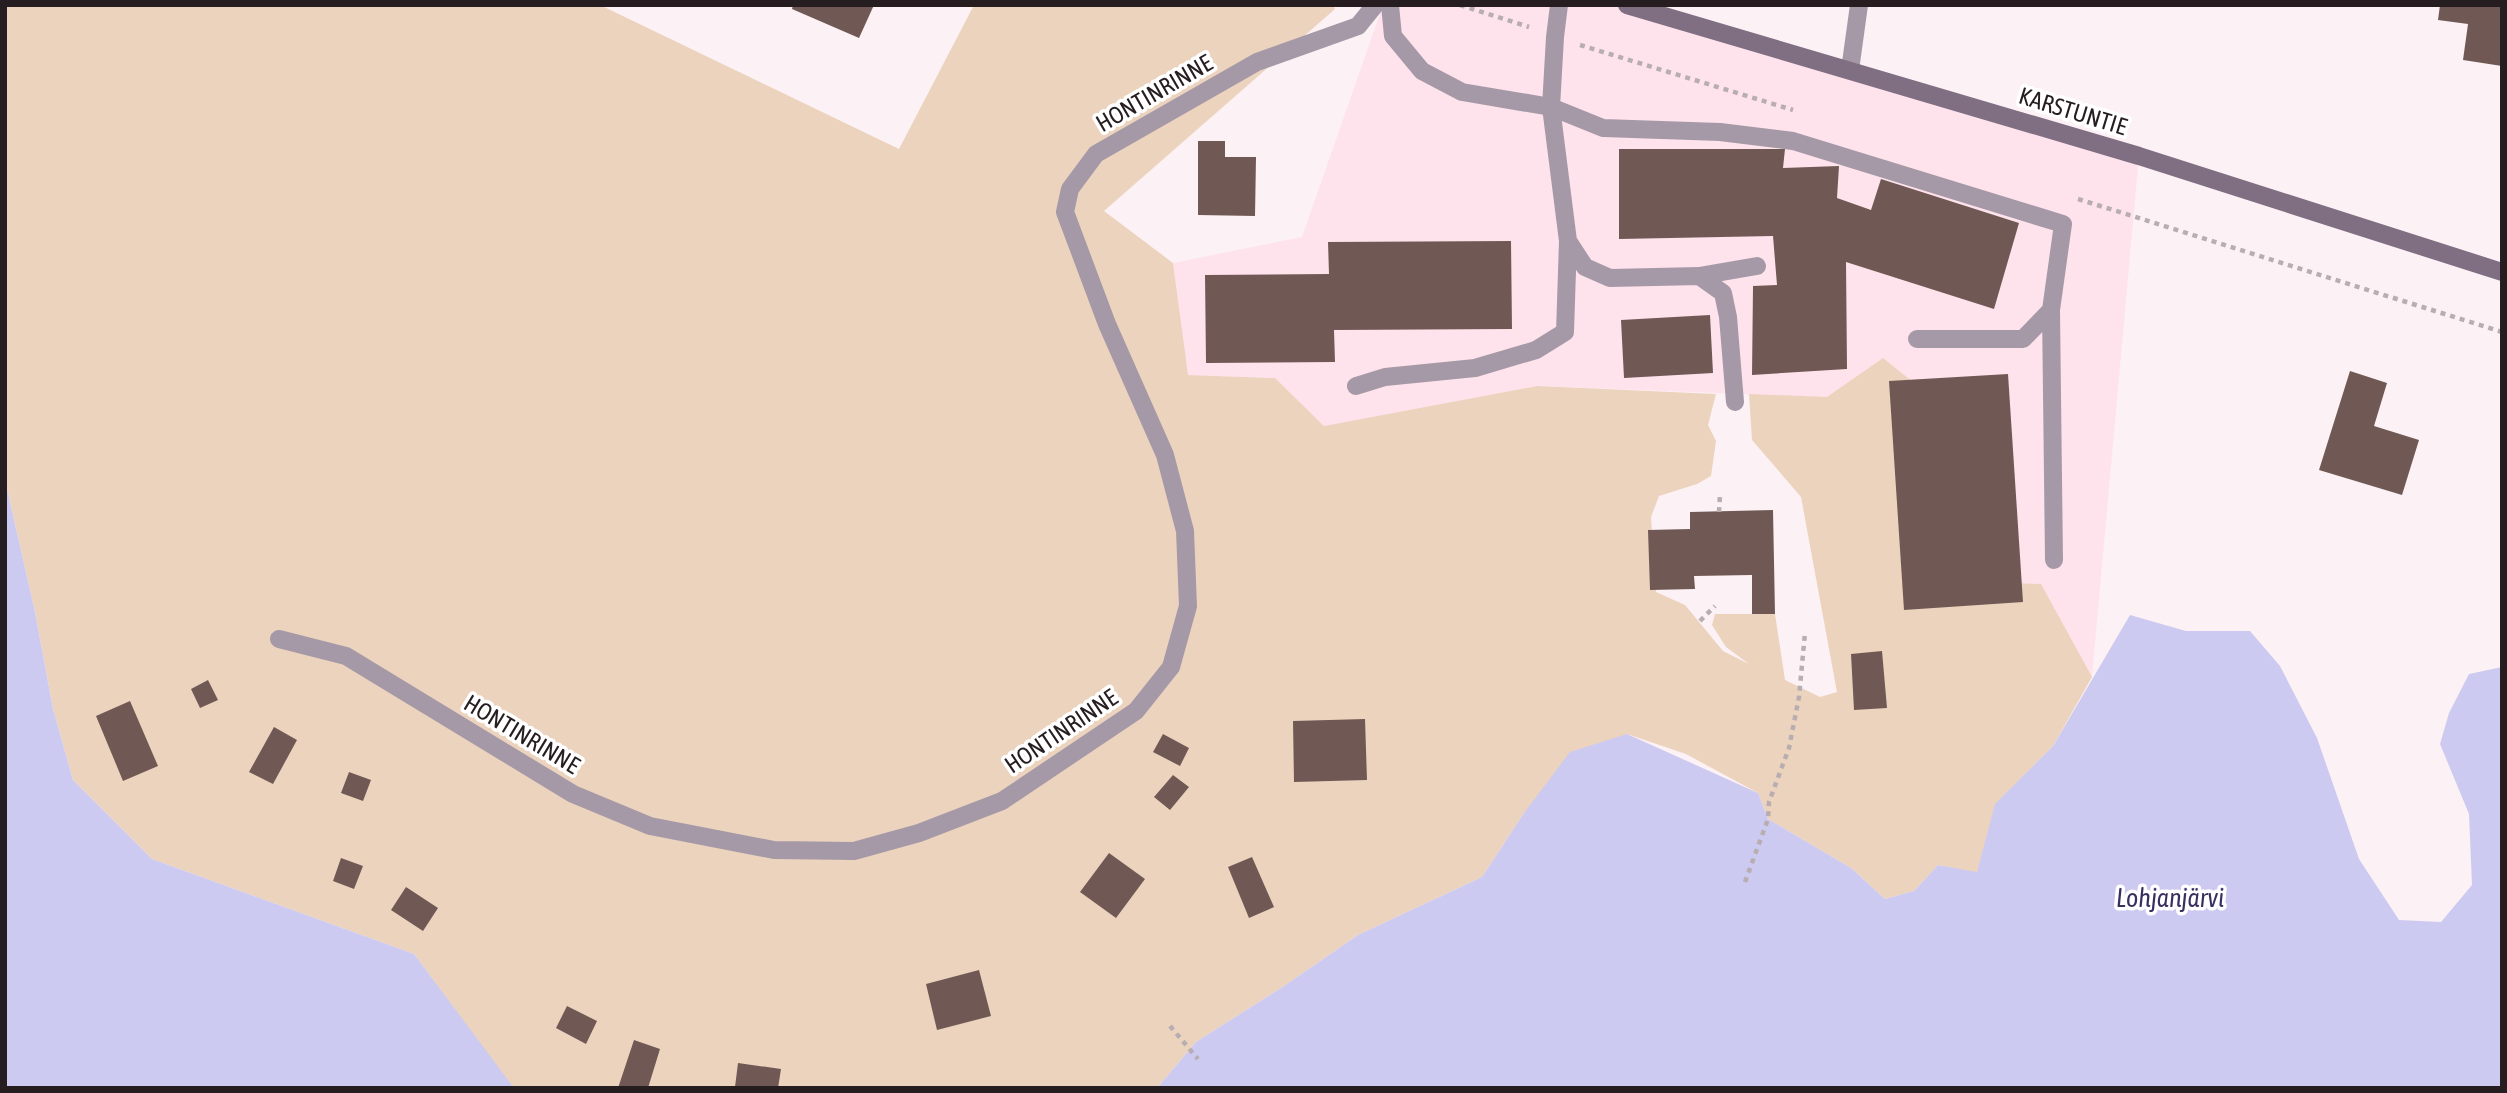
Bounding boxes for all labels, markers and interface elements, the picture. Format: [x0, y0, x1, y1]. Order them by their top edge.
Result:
street label: HONTINRINNE [1091, 49, 1217, 137]
street label: KARSTUNTIE [2016, 82, 2130, 140]
street label: HONTINRINNE [1000, 684, 1122, 778]
street label: HONTINRINNE [459, 689, 585, 779]
water label: Lohjanjärvi [2116, 883, 2224, 913]

